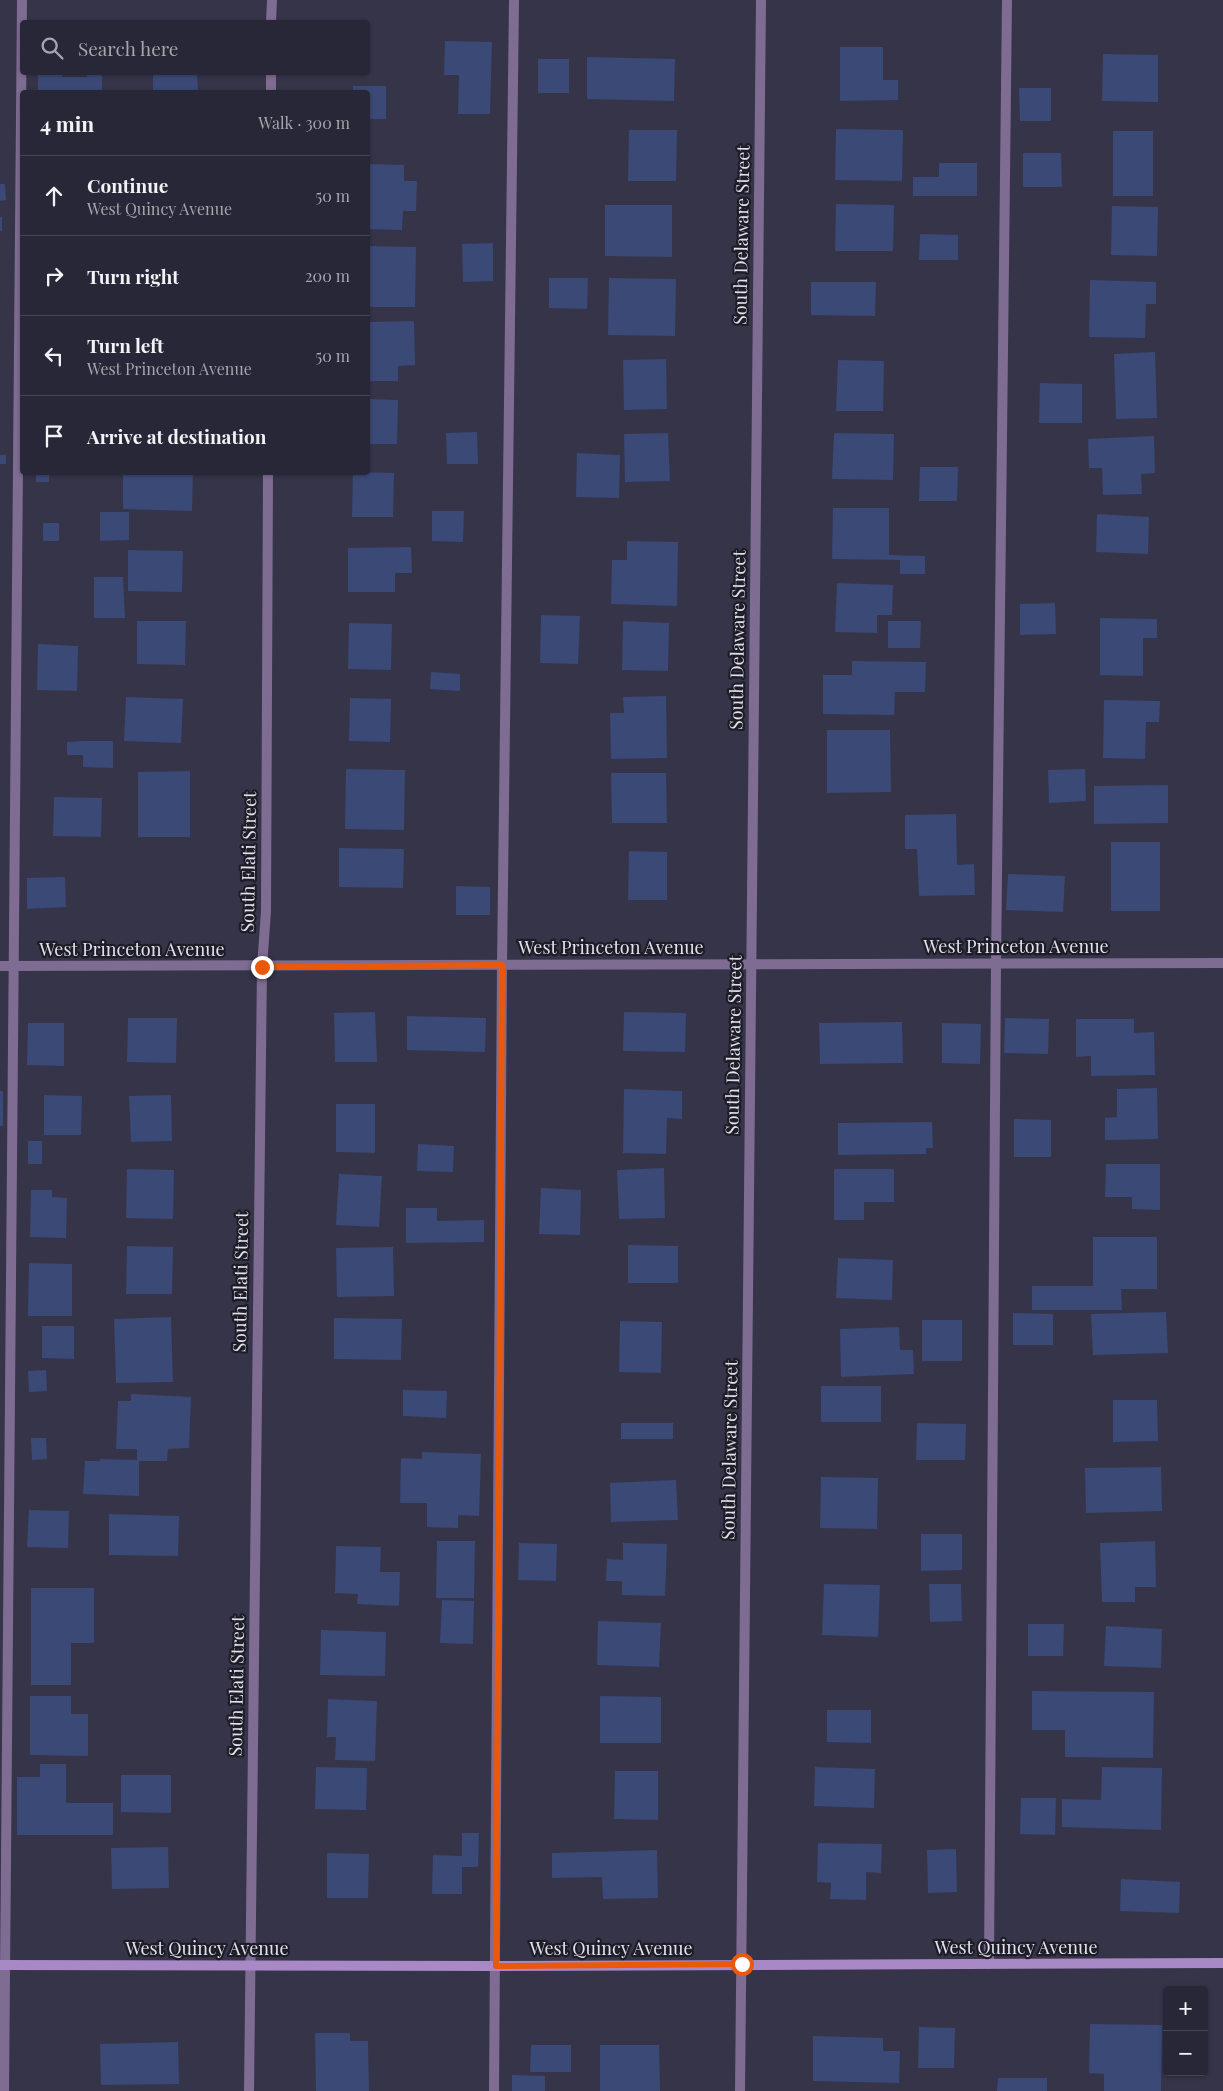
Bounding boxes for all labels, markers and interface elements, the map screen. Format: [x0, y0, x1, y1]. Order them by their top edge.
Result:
search box [20, 20, 370, 75]
icon: search [38, 34, 66, 62]
text: Search here [78, 35, 178, 61]
text: 4 min [40, 109, 94, 137]
text: Walk · 300 m [258, 112, 350, 133]
street label: South Delaware Street [727, 144, 755, 325]
text: Continue [87, 172, 168, 198]
icon: ahead [40, 182, 68, 210]
text: 50 m [316, 185, 350, 206]
text: West Quincy Avenue [87, 198, 232, 219]
icon: right [40, 262, 68, 290]
text: Turn right [87, 263, 179, 289]
text: 200 m [305, 265, 350, 286]
text: Turn left [87, 332, 164, 358]
icon: left [40, 342, 68, 370]
text: 50 m [316, 345, 350, 366]
text: West Princeton Avenue [87, 358, 252, 379]
icon: arrive [40, 422, 68, 450]
text: Arrive at destination [87, 423, 267, 449]
street label: South Delaware Street [723, 549, 751, 730]
street label: South Elati Street [235, 791, 261, 933]
street label: West Princeton Avenue [922, 934, 1109, 958]
street label: West Princeton Avenue [517, 935, 704, 959]
street label: West Princeton Avenue [38, 937, 225, 961]
street label: South Delaware Street [719, 954, 747, 1135]
route end [251, 956, 274, 979]
street label: South Elati Street [227, 1211, 253, 1353]
street label: South Delaware Street [715, 1359, 743, 1540]
street label: South Elati Street [223, 1615, 249, 1757]
street label: West Quincy Avenue [933, 1935, 1098, 1959]
street label: West Quincy Avenue [124, 1936, 289, 1960]
street label: West Quincy Avenue [528, 1936, 693, 1960]
route start [731, 1953, 754, 1976]
map controls [1163, 1986, 1208, 2076]
button: + [1163, 1986, 1208, 2031]
button: − [1163, 2031, 1208, 2076]

